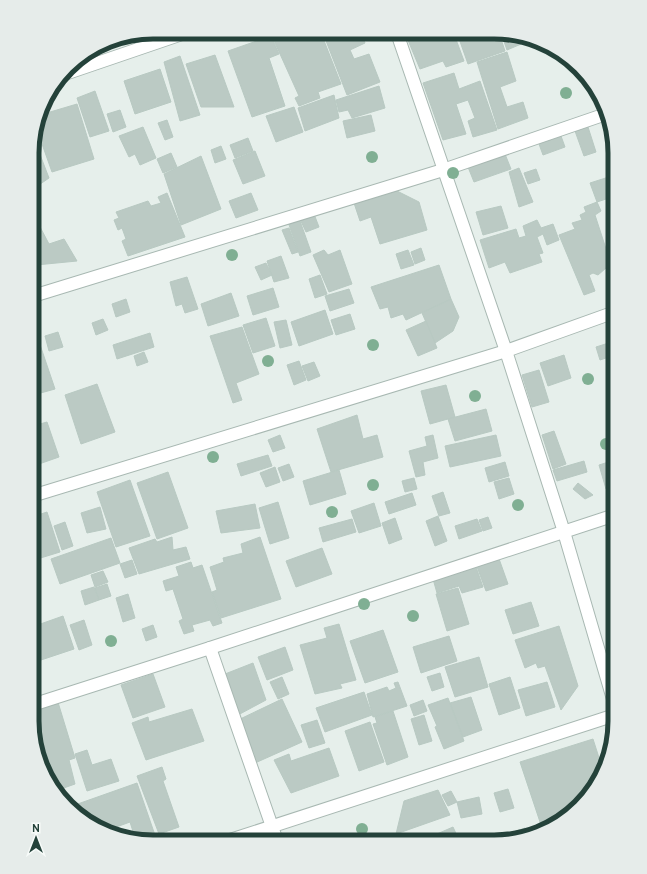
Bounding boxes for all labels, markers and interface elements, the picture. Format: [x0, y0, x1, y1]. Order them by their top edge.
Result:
north arrow [16, 818, 56, 858]
text: N [32, 822, 40, 836]

